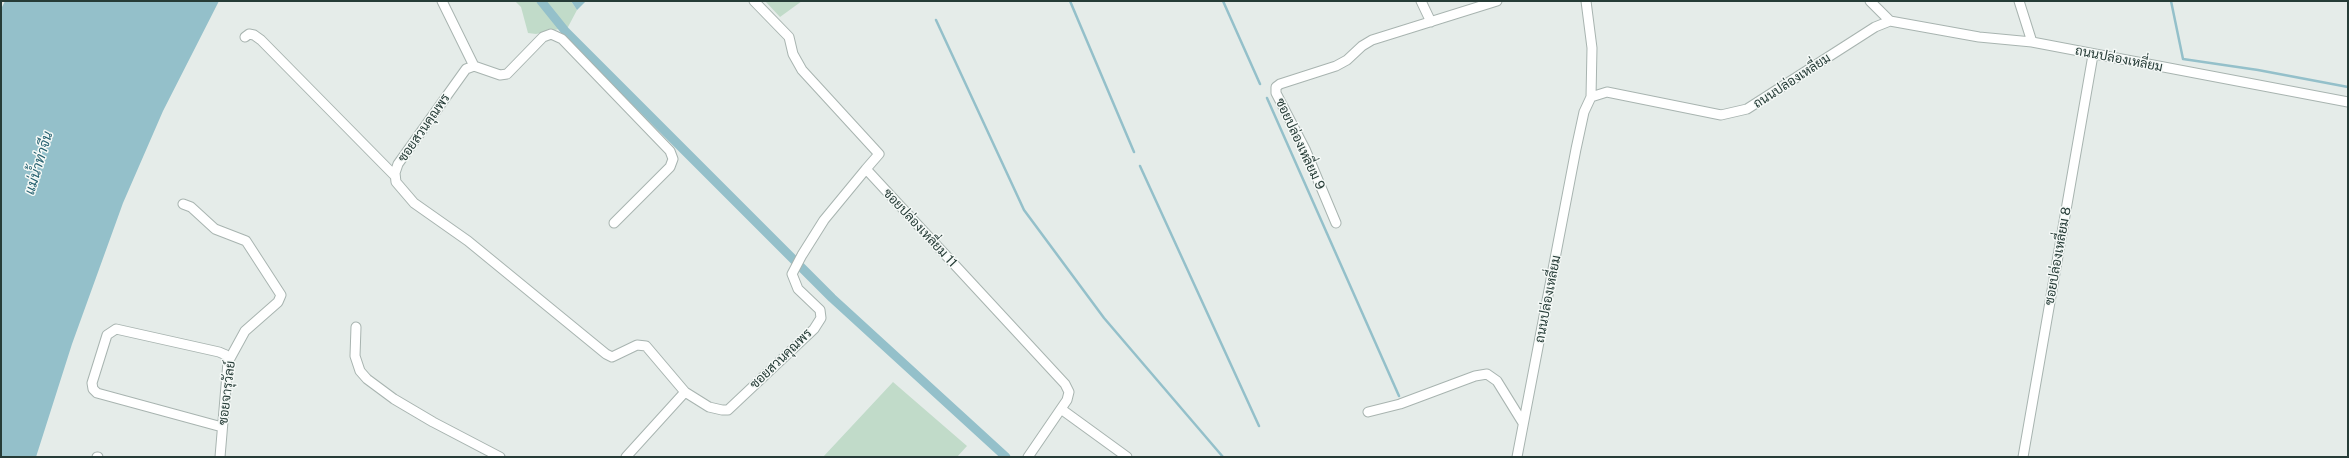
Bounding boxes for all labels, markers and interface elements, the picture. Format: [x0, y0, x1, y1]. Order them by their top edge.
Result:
street label: ถนนปล่องเหลี่ยม [2074, 43, 2164, 75]
street label: ถนนปล่องเหลี่ยม [1750, 50, 1834, 112]
street label: ซอยสวนคุณพร [395, 91, 453, 165]
street label: ซอยปล่องเหลี่ยม 9 [1272, 96, 1328, 192]
water label: แม่น้ำท่าจีน [21, 129, 57, 197]
street label: ซอยปล่องเหลี่ยม 11 [880, 186, 960, 270]
street label: ซอยปล่องเหลี่ยม 8 [2042, 206, 2074, 306]
street label: ถนนปล่องเหลี่ยม [1532, 254, 1564, 344]
street label: ซอยสวนคุณพร [747, 326, 815, 392]
street label: ซอยจารุวัลย์ [215, 360, 239, 426]

